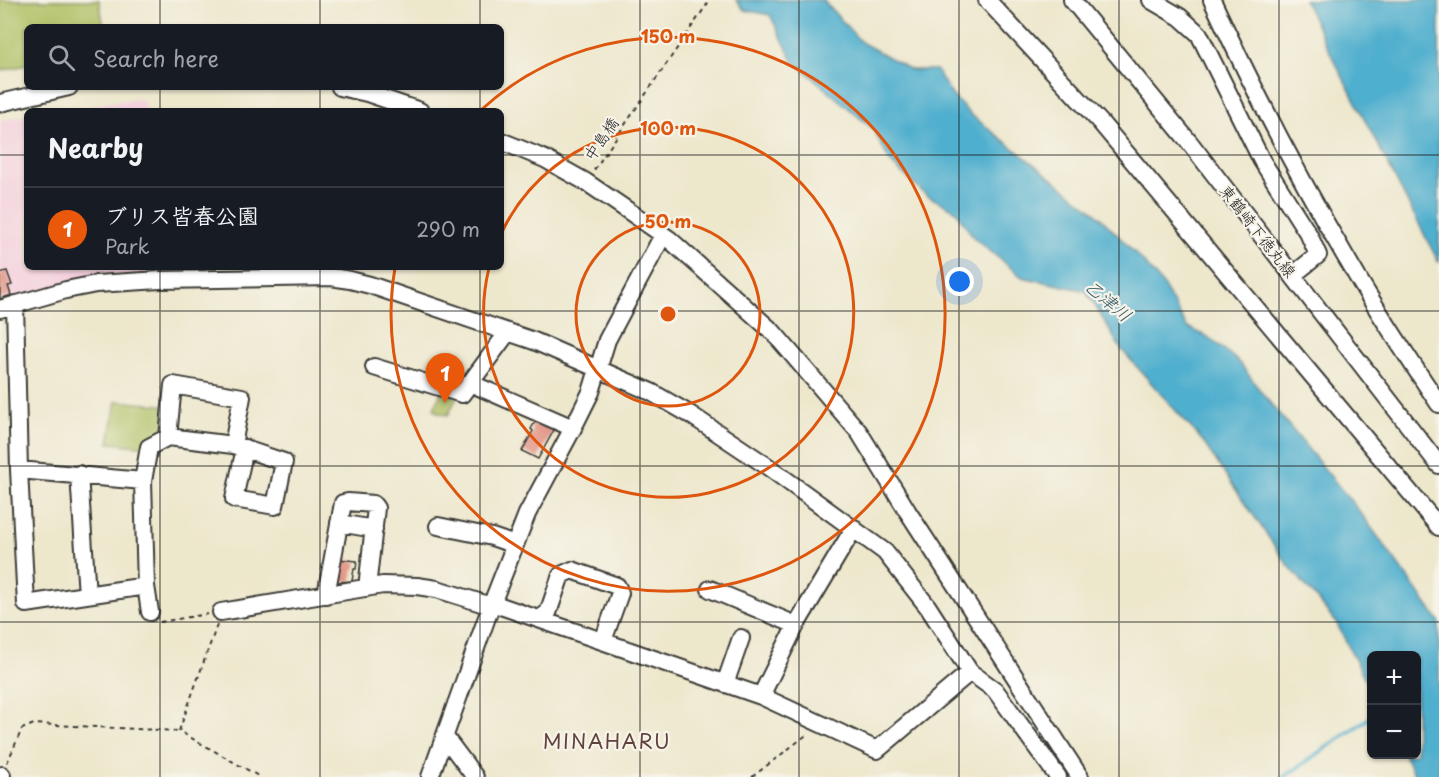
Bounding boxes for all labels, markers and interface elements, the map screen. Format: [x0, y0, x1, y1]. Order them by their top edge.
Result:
text: 150 m [641, 22, 695, 49]
search box [24, 24, 504, 90]
icon: search [45, 41, 78, 74]
text: Search here [93, 41, 219, 74]
street label: 中島橋 [577, 112, 624, 165]
text: 100 m [640, 114, 696, 141]
text: Nearby [48, 128, 143, 167]
street label: 東鶴崎下徳丸線 [1215, 179, 1303, 282]
text: ブリス皆春公園 [105, 198, 259, 231]
text: 50 m [645, 207, 691, 234]
text: 1 [63, 214, 72, 244]
text: 290 m [416, 214, 480, 244]
text: Park [105, 231, 150, 261]
your location [945, 267, 974, 296]
water label: 乙津川 [1080, 272, 1138, 328]
centre of rings [658, 304, 678, 324]
pin: 1 [426, 354, 464, 403]
map controls [1367, 651, 1421, 759]
button: + [1367, 651, 1421, 705]
button: − [1367, 705, 1421, 759]
district label: MINAHARU [543, 726, 671, 756]

